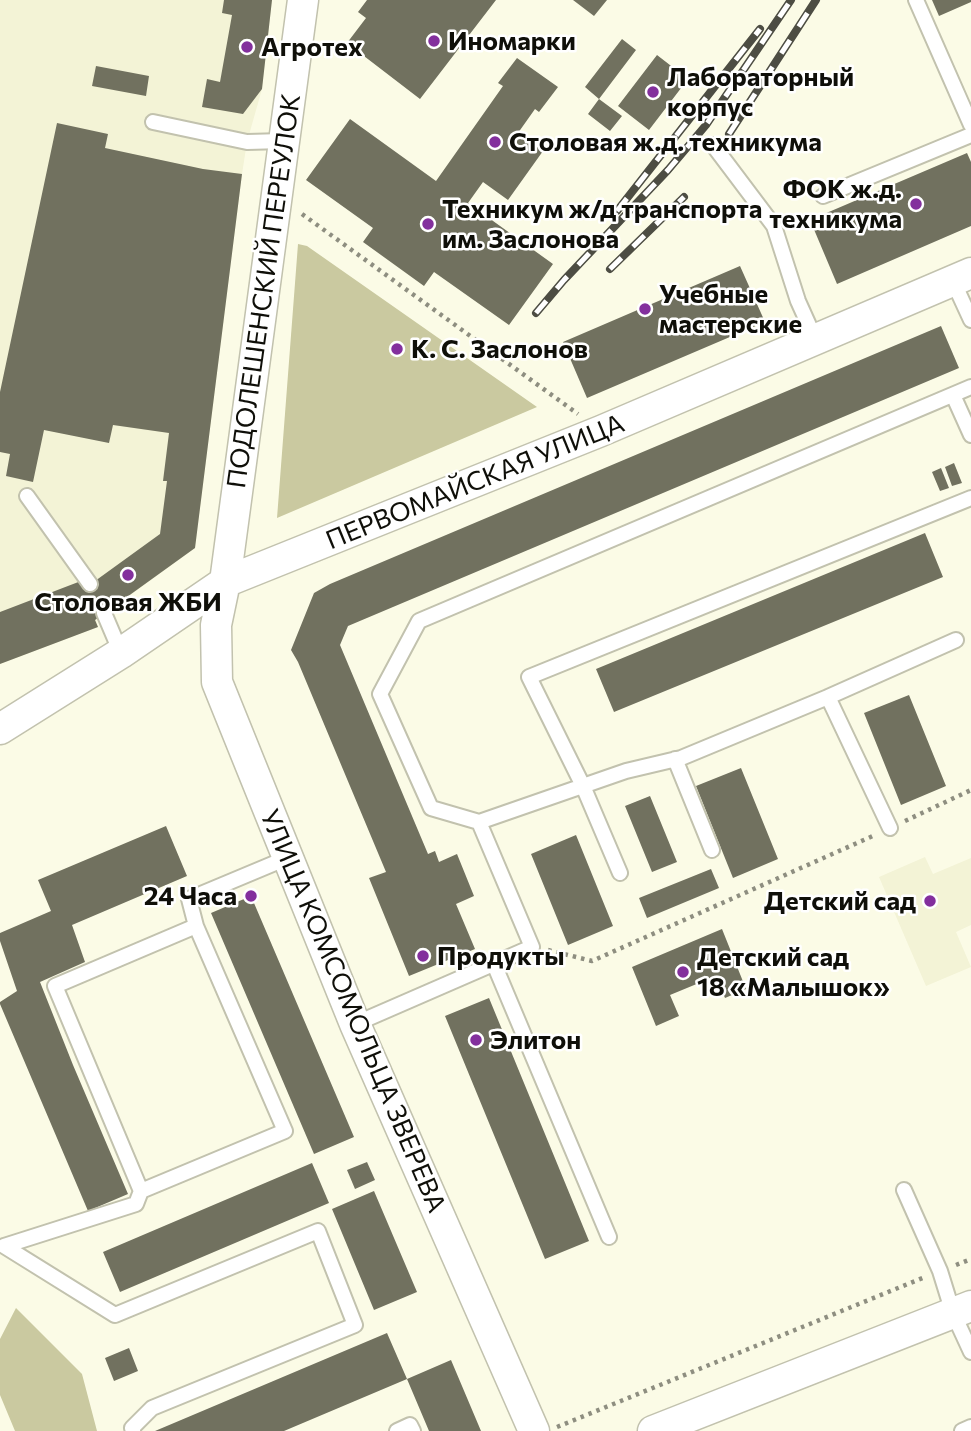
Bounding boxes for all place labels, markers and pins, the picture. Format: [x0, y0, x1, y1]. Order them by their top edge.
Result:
place label: Иномарки [448, 25, 576, 57]
place label: Агротех [261, 31, 363, 63]
marker: Иномарки [426, 33, 442, 49]
marker: Агротех [239, 39, 255, 55]
place label: Лабораторный корпус [667, 61, 854, 122]
marker: Лабораторный корпус [645, 84, 661, 100]
place label: Столовая ж.д. техникума [509, 126, 822, 158]
marker: Столовая ж.д. техникума [487, 134, 503, 150]
place label: ФОК ж.д. техникума [769, 173, 902, 234]
place label: Техникум ж/д транспорта им. Заслонова [442, 193, 762, 255]
marker: ФОК ж.д. техникума [908, 196, 924, 212]
marker: Техникум ж/д транспорта им. Заслонова [420, 216, 436, 232]
place label: Учебные мастерские [659, 278, 802, 340]
marker: Учебные мастерские [637, 301, 653, 317]
place label: К. С. Заслонов [411, 333, 588, 365]
marker: К. С. Заслонов [389, 341, 405, 357]
marker: Столовая ЖБИ [120, 567, 136, 583]
place label: Столовая ЖБИ [34, 586, 222, 618]
place label: 24 Часа [144, 880, 237, 912]
place label: Детский сад [764, 885, 916, 917]
marker: 24 Часа [243, 888, 259, 904]
marker: Детский сад [922, 893, 938, 909]
place label: Продукты [437, 940, 565, 972]
place label: Детский сад 18 «Малышок» [697, 941, 890, 1002]
marker: Продукты [415, 948, 431, 964]
marker: Детский сад 18 «Малышок» [675, 964, 691, 980]
place label: Элитон [490, 1024, 581, 1056]
marker: Элитон [468, 1032, 484, 1048]

